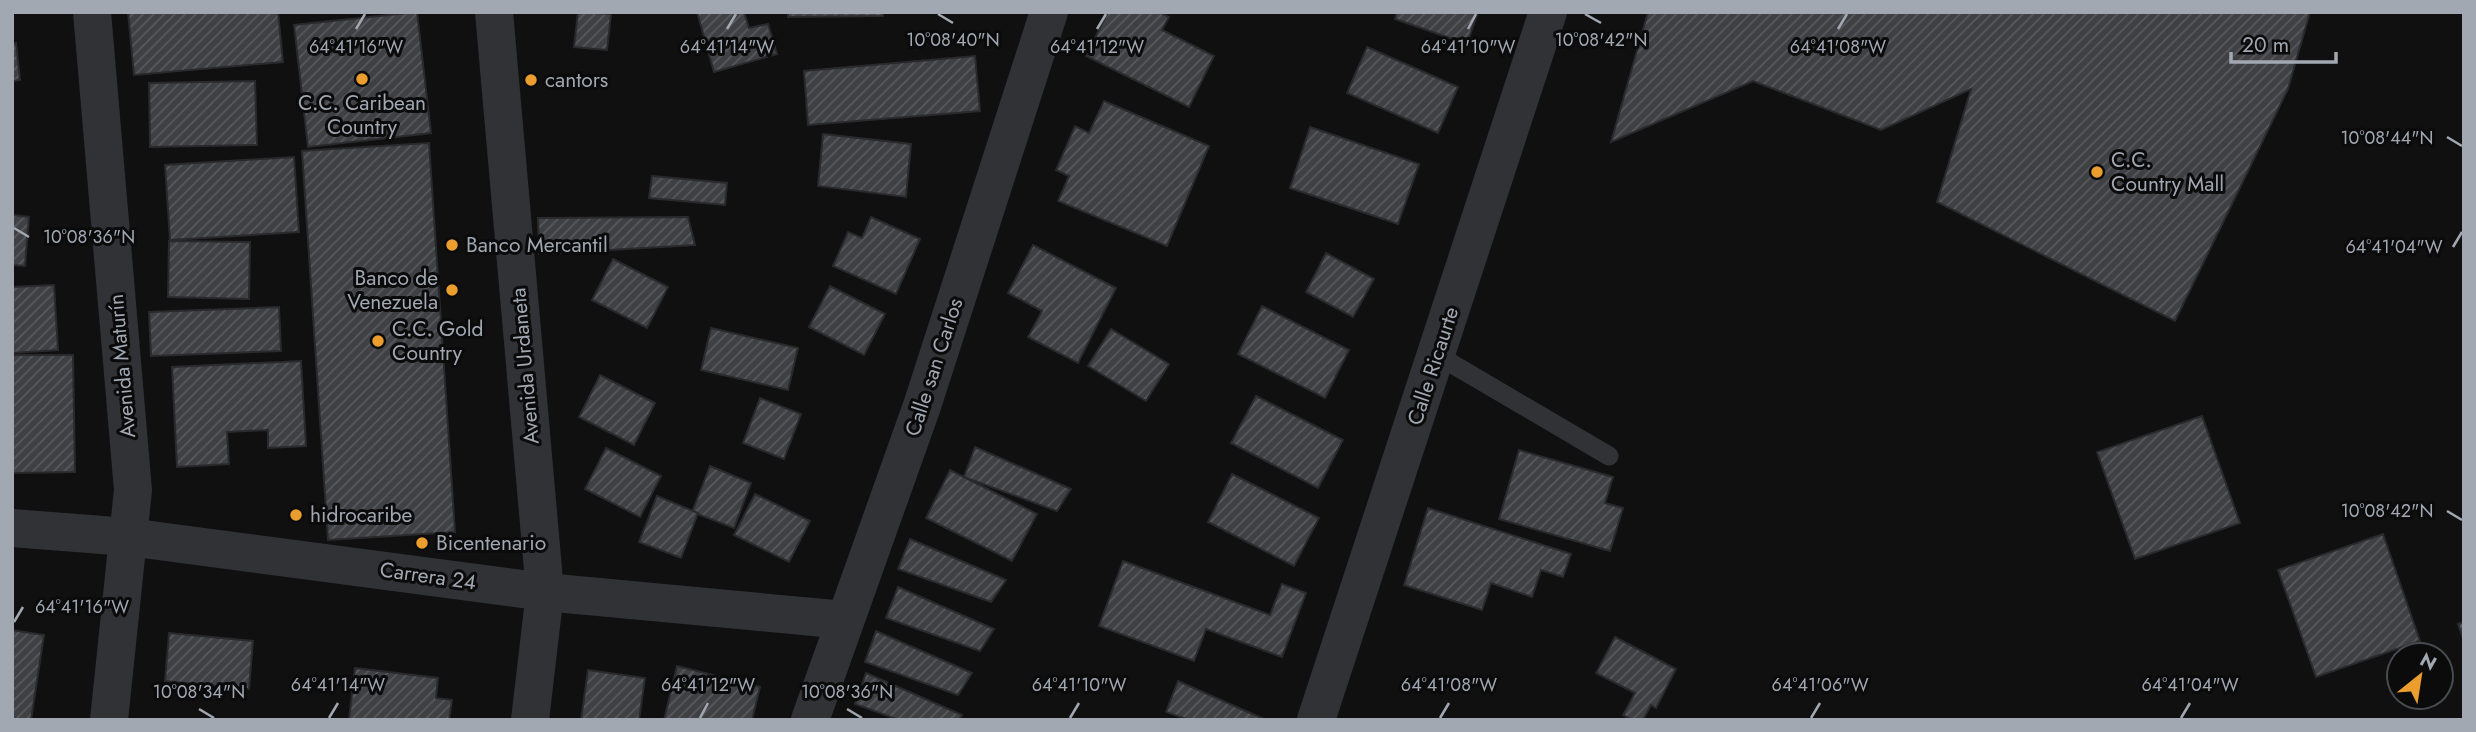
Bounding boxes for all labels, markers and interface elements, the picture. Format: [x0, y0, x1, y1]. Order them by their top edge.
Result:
scale bar [2231, 21, 2336, 65]
text: 10°08'40"N [906, 27, 1000, 53]
text: 10°08'42"N [1555, 27, 1647, 53]
text: 20 m [2242, 30, 2289, 60]
text: 64°41'16"W [309, 34, 403, 60]
text: 64°41'14"W [680, 34, 774, 60]
text: 64°41'12"W [1050, 34, 1144, 60]
text: 64°41'10"W [1421, 34, 1516, 60]
text: 64°41'08"W [1790, 34, 1886, 60]
place label: cantors [545, 65, 608, 95]
marker: C.C. Caribean Country [354, 71, 370, 87]
marker: cantors [523, 72, 539, 88]
place label: C.C. Caribean Country [298, 88, 426, 142]
text: 10°08'44"N [2341, 125, 2433, 151]
place label: C.C. Country Mall [2111, 145, 2224, 199]
marker: C.C. Country Mall [2089, 164, 2105, 180]
text: 10°08'36"N [43, 224, 135, 250]
place label: Banco Mercantil [466, 230, 608, 260]
text: 64°41'04"W [2345, 234, 2443, 260]
marker: Banco Mercantil [444, 237, 460, 253]
place label: Banco de Venezuela [347, 263, 438, 317]
marker: Banco de Venezuela [444, 282, 460, 298]
street label: Avenida Urdaneta [503, 287, 547, 445]
street label: Avenida Maturín [101, 293, 143, 439]
street label: Calle san Carlos [898, 294, 970, 440]
street label: Calle Ricaurte [1400, 303, 1466, 429]
place label: C.C. Gold Country [392, 314, 484, 368]
marker: C.C. Gold Country [370, 333, 386, 349]
text: 10°08'42"N [2341, 498, 2433, 524]
place label: hidrocaribe [310, 500, 413, 530]
marker: hidrocaribe [288, 507, 304, 523]
place label: Bicentenario [436, 528, 546, 558]
marker: Bicentenario [414, 535, 430, 551]
street label: Carrera 24 [378, 554, 478, 598]
text: 64°41'16"W [35, 594, 129, 620]
north arrow [2385, 641, 2455, 711]
text: N [2415, 646, 2442, 677]
text: 64°41'14"W [291, 672, 385, 698]
text: 64°41'12"W [661, 672, 755, 698]
text: 64°41'10"W [1032, 672, 1127, 698]
text: 64°41'08"W [1401, 672, 1497, 698]
text: 64°41'06"W [1772, 672, 1869, 698]
text: 64°41'04"W [2141, 672, 2239, 698]
text: 10°08'34"N [153, 679, 245, 705]
text: 10°08'36"N [801, 679, 893, 705]

